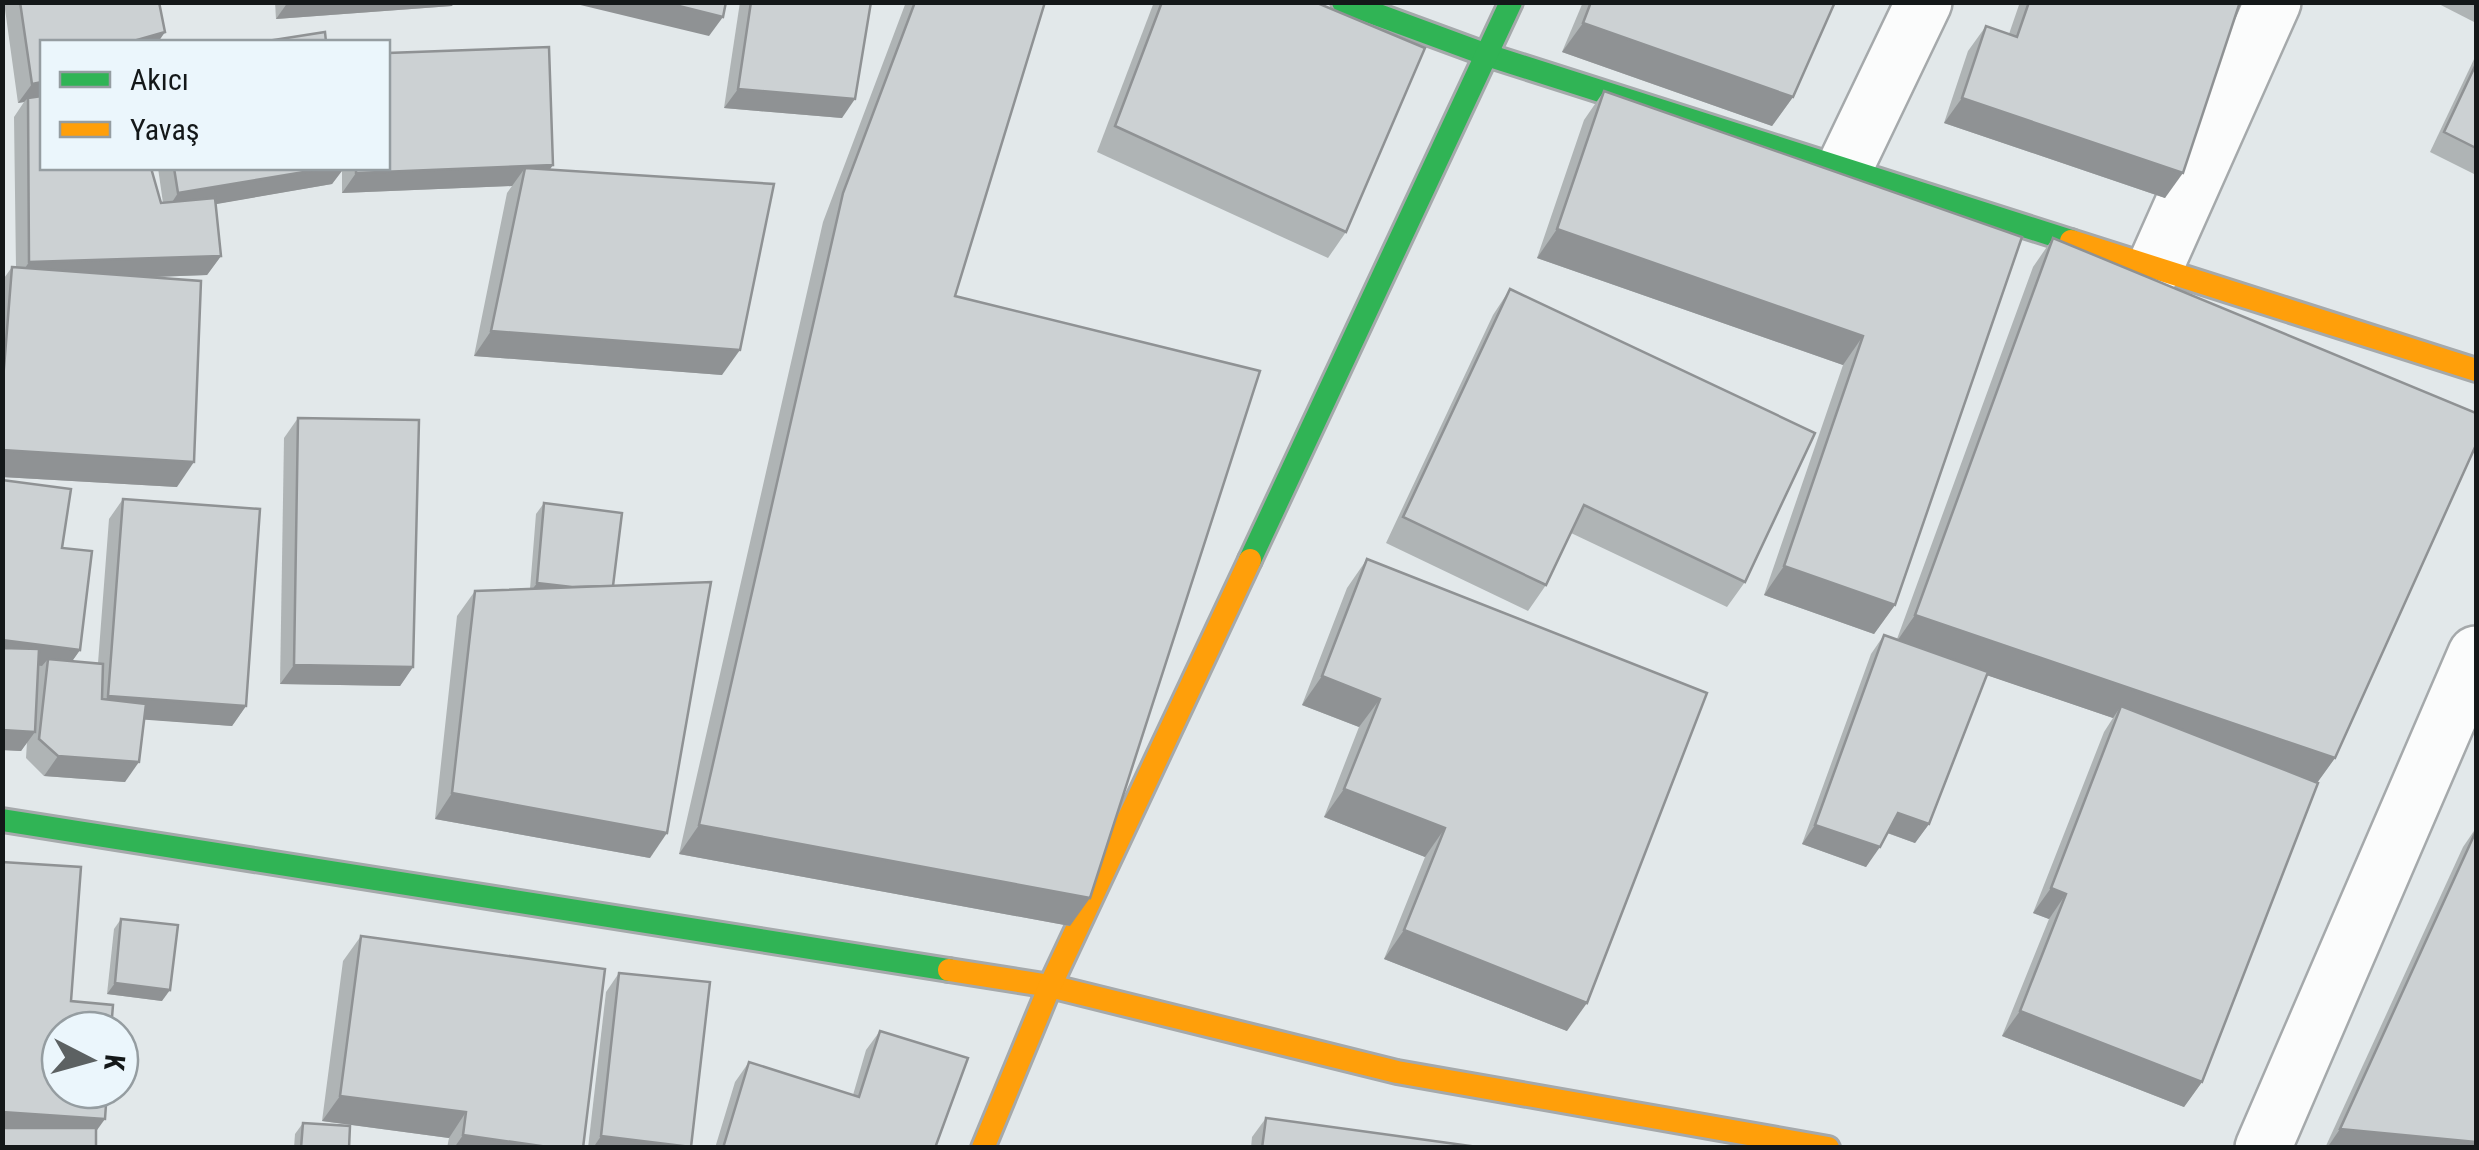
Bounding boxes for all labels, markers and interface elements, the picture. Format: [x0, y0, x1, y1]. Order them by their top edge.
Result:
legend [40, 40, 390, 170]
text: Akıcı [130, 62, 189, 97]
text: Yavaş [130, 112, 200, 147]
north arrow [40, 1010, 140, 1110]
text: K [97, 1053, 132, 1072]

